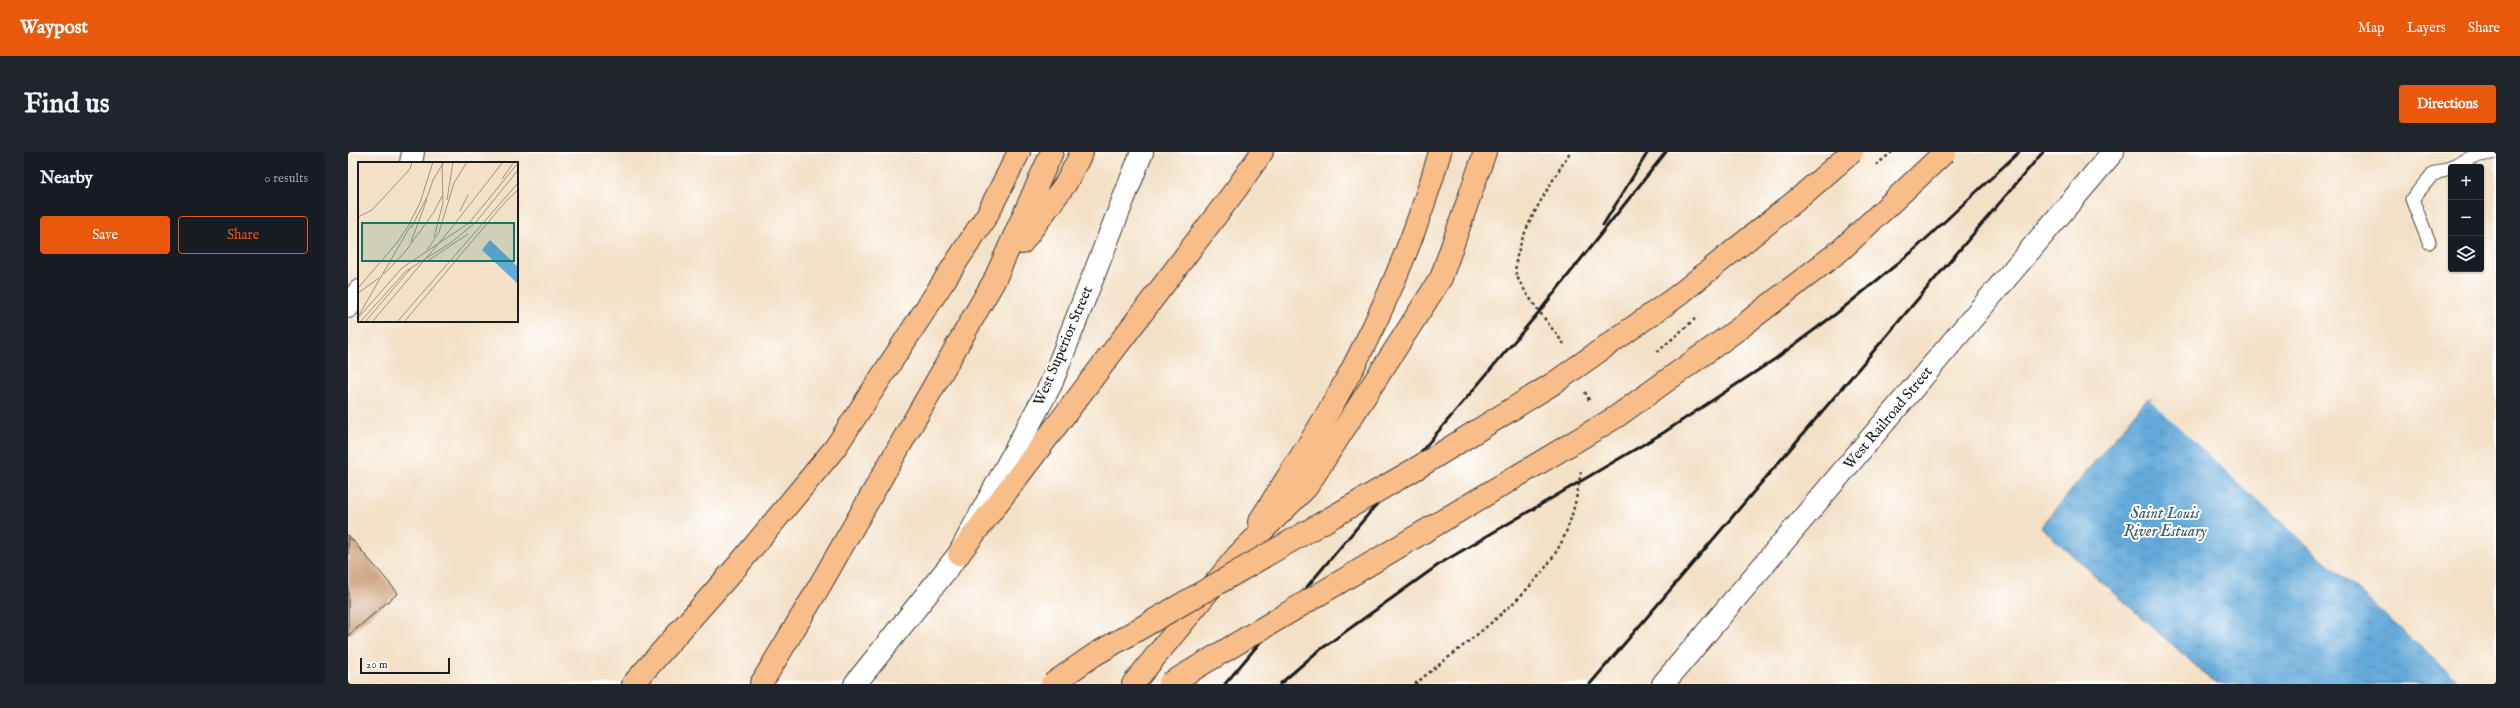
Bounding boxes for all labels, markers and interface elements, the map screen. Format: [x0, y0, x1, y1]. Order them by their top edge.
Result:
text: Waypost [20, 16, 88, 40]
text: Map [2358, 19, 2385, 37]
text: Layers [2407, 19, 2446, 37]
text: Share [2468, 19, 2500, 37]
button: Directions [2399, 85, 2496, 123]
text: Find us [24, 87, 110, 122]
inset map [358, 162, 518, 322]
map controls [2448, 164, 2484, 272]
button: + [2448, 164, 2484, 200]
text: Nearby [40, 168, 93, 189]
text: 0 results [264, 170, 308, 187]
button: − [2448, 200, 2484, 236]
button: Save [40, 216, 170, 254]
button: Share [178, 216, 308, 254]
button: layers [2448, 236, 2484, 272]
street label: West Superior Street [1029, 283, 1097, 409]
street label: West Railroad Street [1839, 363, 1937, 473]
water label: Saint Louis River Estuary [2124, 504, 2207, 542]
scale bar [360, 656, 450, 675]
text: 20 m [366, 658, 387, 672]

